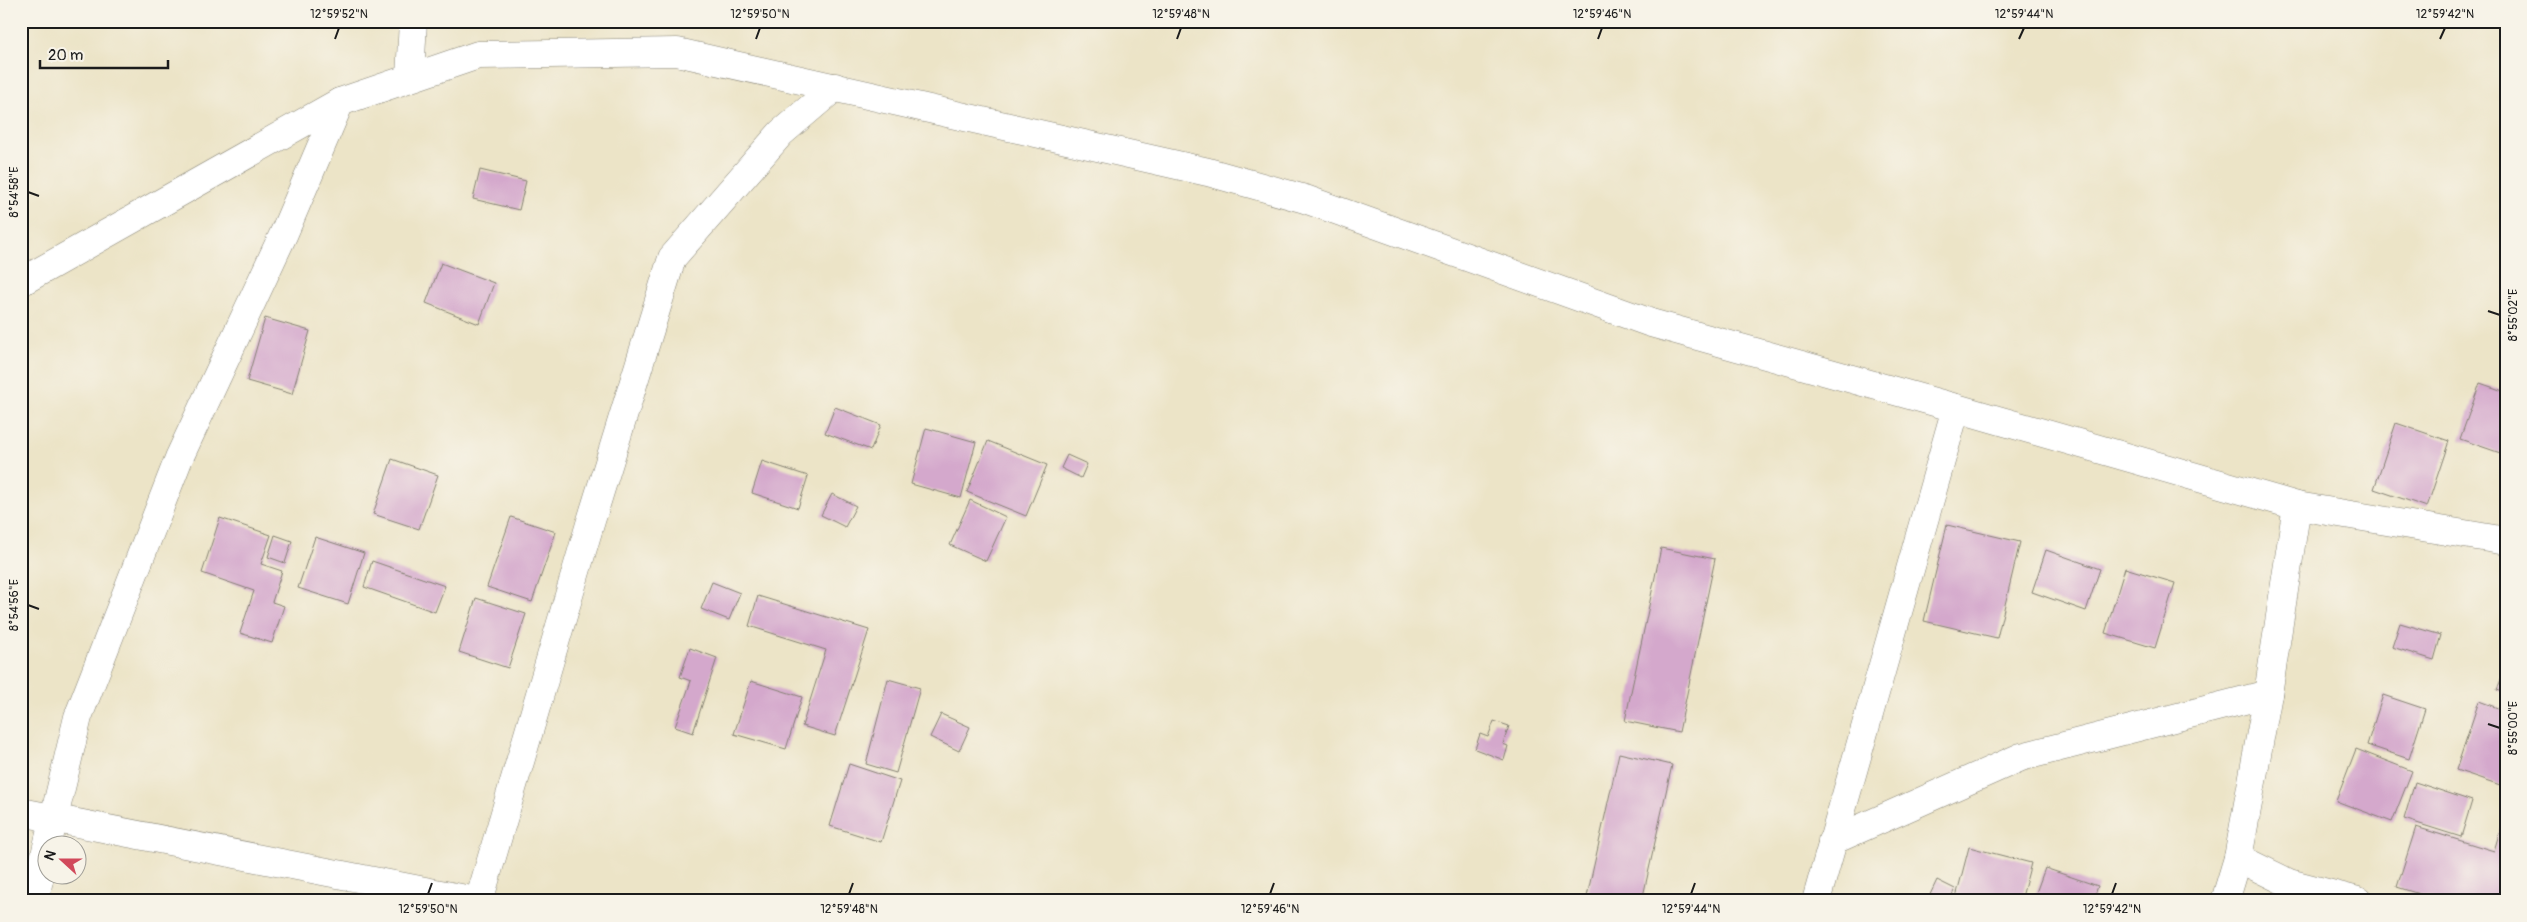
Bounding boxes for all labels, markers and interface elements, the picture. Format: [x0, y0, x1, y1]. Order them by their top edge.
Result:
text: 12°59'52"N [310, 7, 368, 22]
text: 12°59'50"N [730, 7, 790, 22]
text: 12°59'48"N [1152, 7, 1210, 22]
text: 12°59'46"N [1573, 7, 1631, 22]
text: 12°59'44"N [1995, 7, 2053, 22]
text: 12°59'42"N [2416, 7, 2474, 22]
scale bar [40, 38, 168, 70]
text: 20 m [48, 46, 83, 65]
text: 8°54'58"E [7, 167, 22, 217]
text: 8°55'02"E [2506, 289, 2521, 341]
text: 8°54'56"E [7, 579, 22, 631]
text: 8°55'00"E [2506, 701, 2521, 755]
north arrow [38, 834, 88, 884]
text: N [41, 848, 60, 863]
text: 12°59'50"N [398, 902, 458, 917]
text: 12°59'48"N [820, 902, 878, 917]
text: 12°59'46"N [1241, 902, 1299, 917]
text: 12°59'44"N [1662, 902, 1720, 917]
text: 12°59'42"N [2083, 902, 2141, 917]

